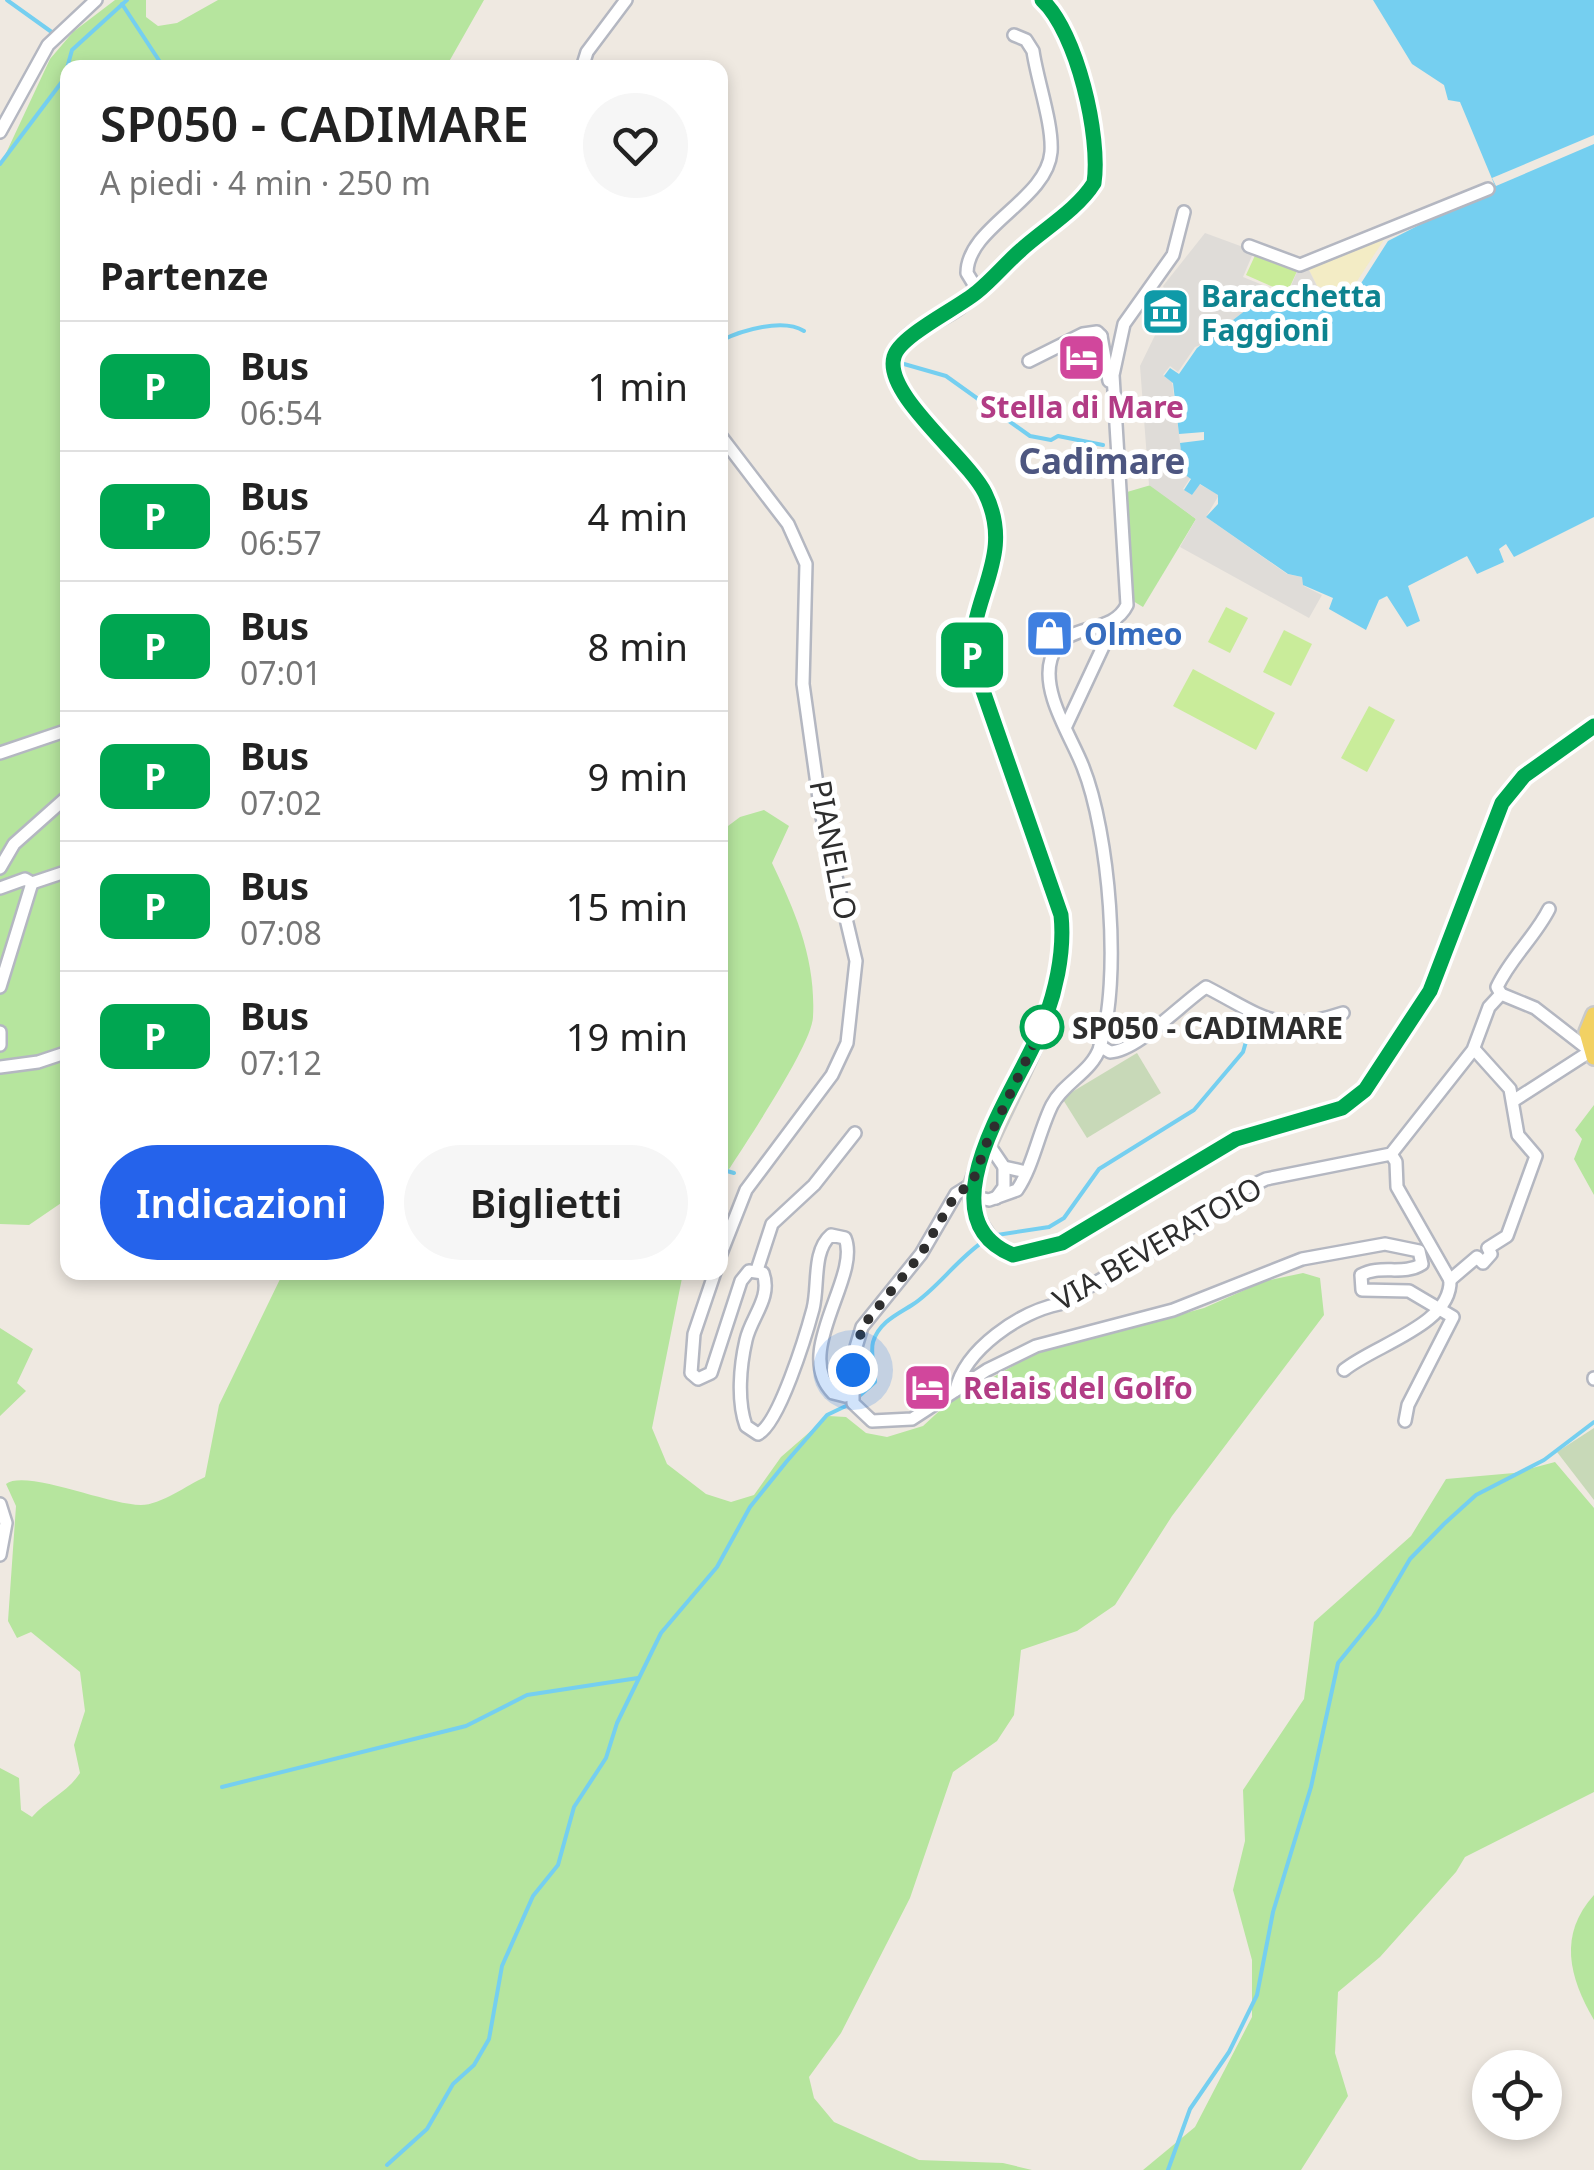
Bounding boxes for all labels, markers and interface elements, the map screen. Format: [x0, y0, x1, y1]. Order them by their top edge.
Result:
text: SP050 - CADIMARE [100, 91, 529, 156]
button: heart [583, 93, 688, 198]
text: A piedi · 4 min · 250 m [100, 161, 431, 204]
text: Partenze [100, 249, 269, 301]
place label: Baracchetta Faggioni [1201, 275, 1382, 350]
museum icon: Baracchetta Faggioni [1140, 286, 1192, 338]
hotel icon: Stella di Mare [1056, 331, 1108, 383]
text: Bus [240, 339, 309, 391]
text: 1 min [588, 360, 688, 412]
text: P [144, 363, 166, 410]
place label: Stella di Mare [980, 386, 1184, 427]
text: 06:54 [240, 391, 322, 434]
district label: Cadimare [1019, 437, 1185, 484]
text: Bus [240, 469, 309, 521]
text: 4 min [588, 490, 688, 542]
text: P [144, 493, 166, 540]
text: 06:57 [240, 521, 322, 564]
text: Bus [240, 599, 309, 651]
shop icon: Olmeo [1023, 607, 1075, 659]
place label: Olmeo [1084, 613, 1183, 654]
text: 8 min [588, 620, 688, 672]
line badge: P [940, 622, 1004, 688]
text: P [144, 623, 166, 670]
text: P [961, 632, 983, 679]
text: 07:01 [240, 651, 322, 694]
text: Bus [240, 729, 309, 781]
text: 9 min [588, 750, 688, 802]
text: P [144, 753, 166, 800]
street label: PIANELLO [800, 777, 868, 923]
text: 07:02 [240, 781, 322, 824]
text: Bus [240, 859, 309, 911]
text: 15 min [566, 880, 688, 932]
text: P [144, 883, 166, 930]
text: 07:08 [240, 911, 322, 954]
text: Bus [240, 989, 309, 1041]
marker: SP050 - CADIMARE [1021, 1006, 1063, 1048]
place label: SP050 - CADIMARE [1072, 1007, 1343, 1048]
text: 19 min [566, 1010, 688, 1062]
text: P [144, 1013, 166, 1060]
text: 07:12 [240, 1041, 322, 1084]
button: Indicazioni [100, 1145, 384, 1260]
button: Biglietti [404, 1145, 688, 1260]
street label: VIA BEVERATOIO [1045, 1167, 1269, 1319]
your location [828, 1345, 878, 1395]
hotel icon: Relais del Golfo [902, 1361, 954, 1413]
place label: Relais del Golfo [963, 1367, 1193, 1408]
map controls [1472, 2050, 1562, 2140]
button: locate [1472, 2050, 1562, 2140]

